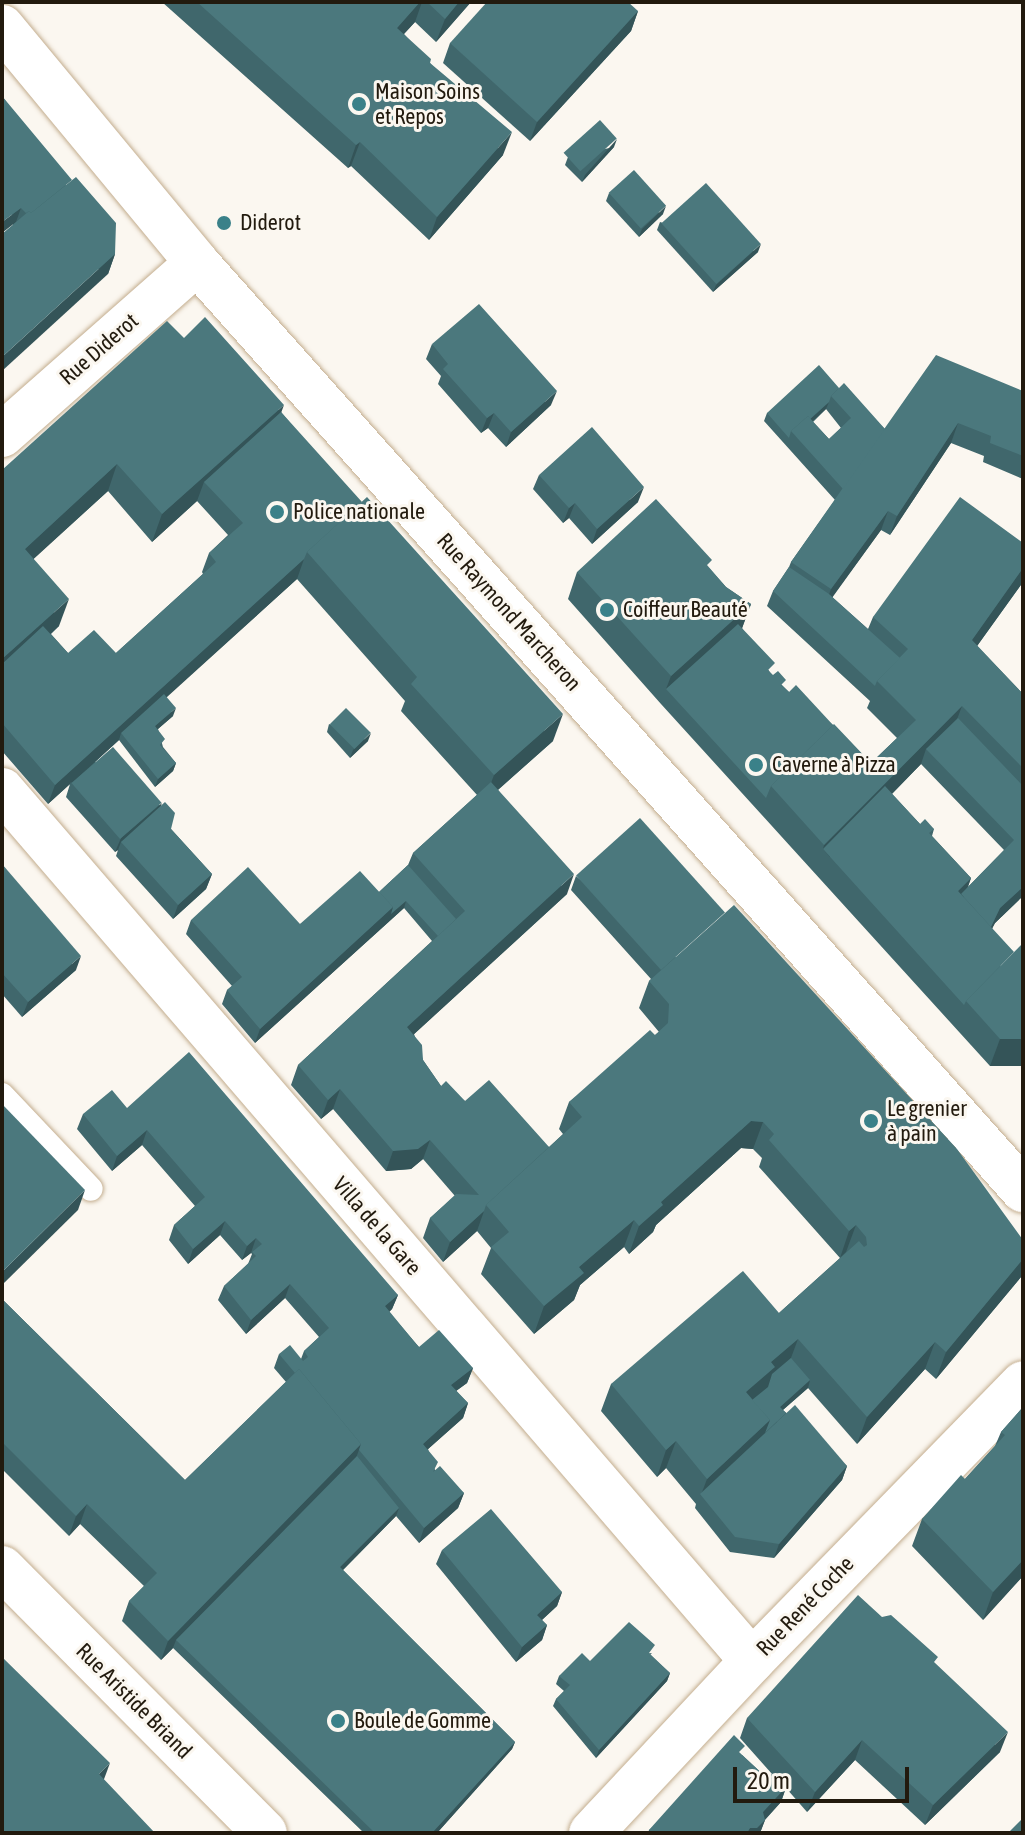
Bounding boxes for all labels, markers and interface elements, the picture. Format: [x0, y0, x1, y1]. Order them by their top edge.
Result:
place label: Maison Soins et Repos [375, 78, 480, 130]
marker: Maison Soins et Repos [350, 95, 368, 113]
place label: Diderot [240, 210, 301, 236]
marker: Diderot [215, 214, 233, 232]
street label: Rue Diderot [54, 308, 144, 390]
place label: Police nationale [293, 499, 425, 525]
marker: Police nationale [268, 503, 286, 521]
street label: Rue Raymond Marcheron [431, 528, 587, 696]
place label: Coiffeur Beauté [623, 597, 748, 623]
marker: Coiffeur Beauté [598, 601, 616, 619]
place label: Caverne à Pizza [772, 752, 896, 778]
marker: Caverne à Pizza [747, 756, 765, 774]
place label: Le grenier à pain [887, 1095, 967, 1146]
marker: Le grenier à pain [862, 1112, 880, 1130]
street label: Villa de la Gare [327, 1171, 427, 1281]
street label: Rue René Coche [751, 1551, 859, 1661]
street label: Rue Aristide Briand [71, 1638, 197, 1764]
place label: Boule de Gomme [354, 1708, 491, 1734]
marker: Boule de Gomme [329, 1712, 347, 1730]
scale bar [737, 1751, 913, 1801]
text: 20 m [747, 1767, 790, 1794]

